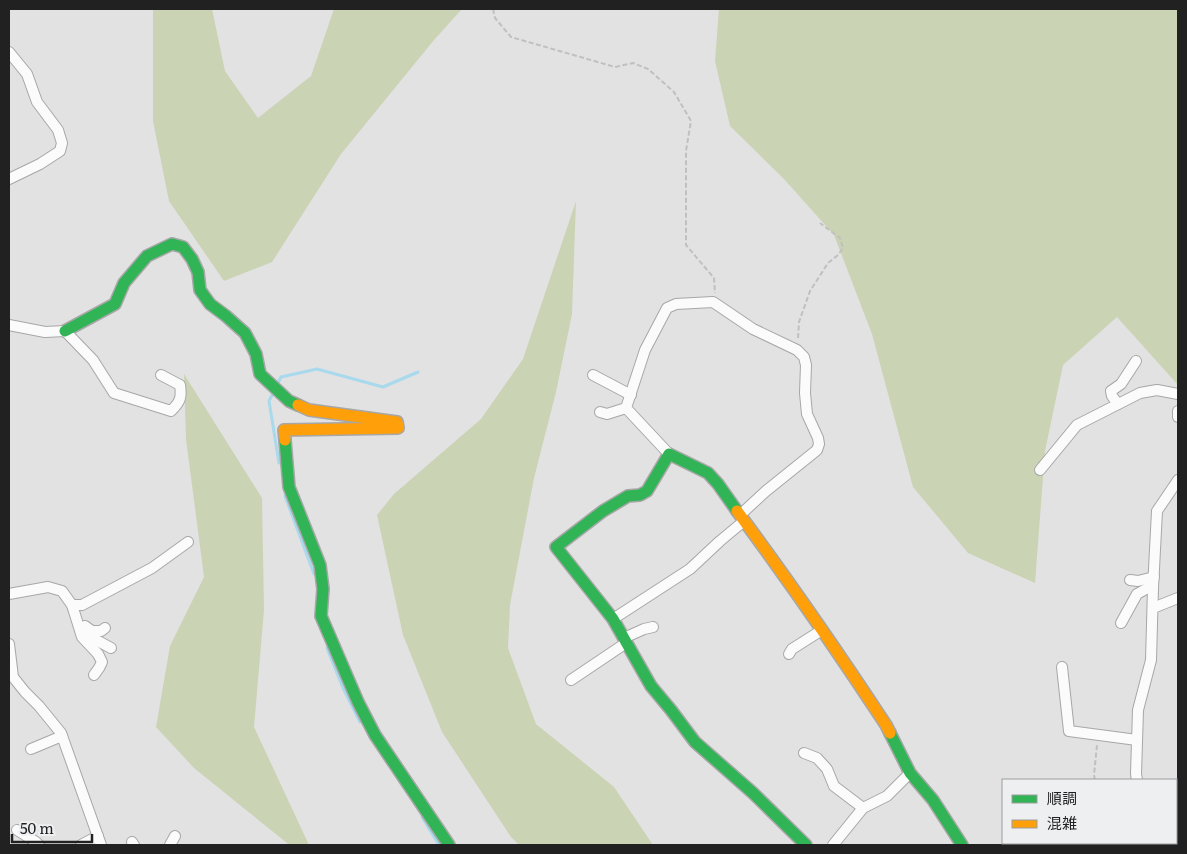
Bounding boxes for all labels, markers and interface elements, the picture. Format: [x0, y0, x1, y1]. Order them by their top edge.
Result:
legend [1002, 779, 1177, 844]
text: 順調 [1047, 786, 1077, 809]
text: 混雑 [1047, 811, 1077, 834]
scale bar [12, 812, 92, 844]
text: 50 m [20, 816, 54, 839]

